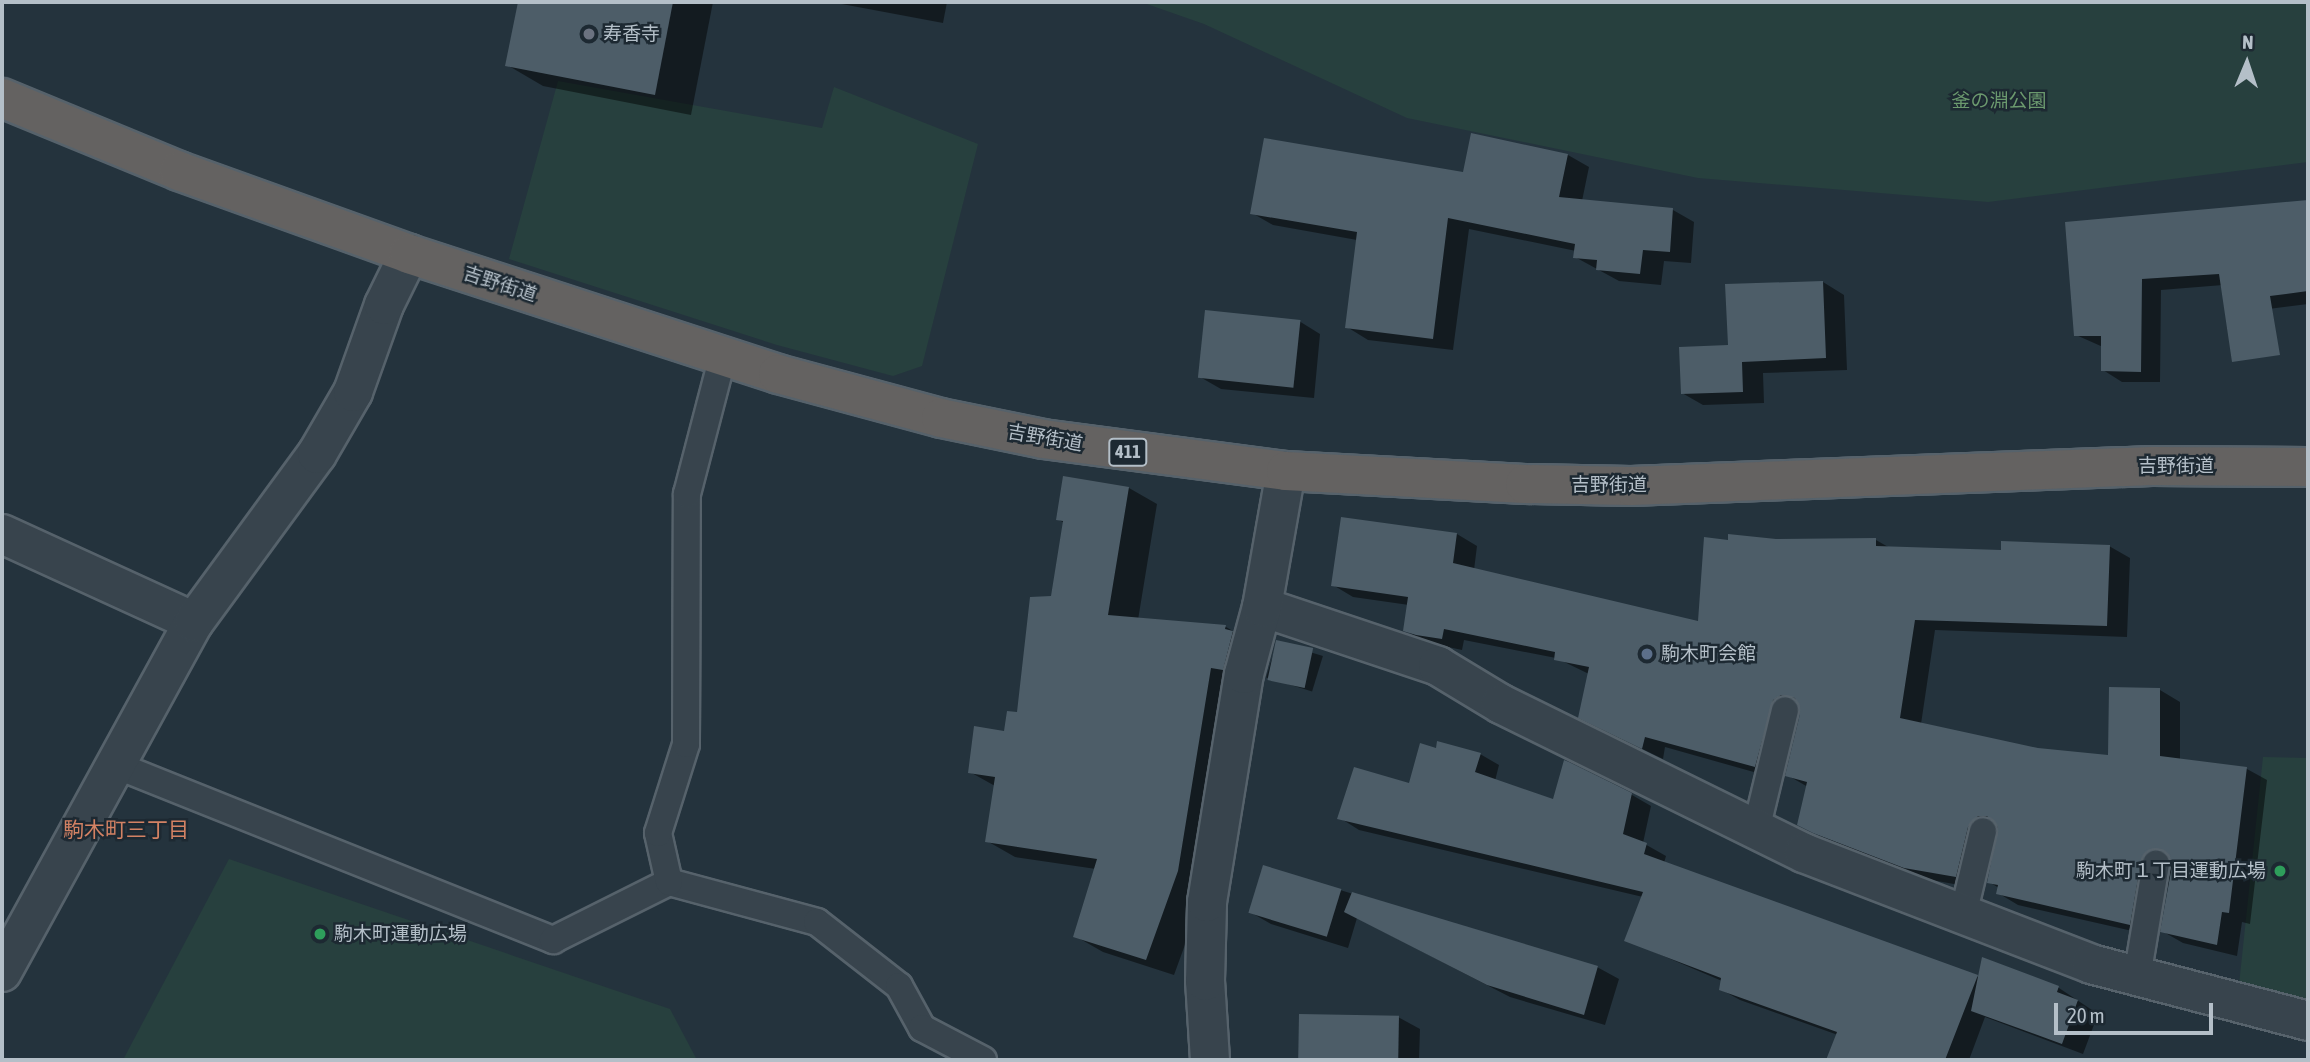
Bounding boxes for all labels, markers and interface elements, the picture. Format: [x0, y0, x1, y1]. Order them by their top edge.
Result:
place label: 寿香寺 [603, 23, 660, 45]
marker: 寿香寺 [581, 26, 597, 42]
north arrow [2212, 28, 2282, 98]
text: N [2242, 31, 2254, 53]
park label: 釜の淵公園 [1952, 90, 2046, 112]
street label: 吉野街道 [460, 261, 540, 307]
street label: 吉野街道 [1006, 420, 1084, 456]
road number: 411 [1107, 438, 1149, 466]
street label: 吉野街道 [2138, 455, 2214, 477]
street label: 吉野街道 [1571, 474, 1647, 496]
place label: 駒木町会館 [1661, 643, 1756, 665]
marker: 駒木町会館 [1639, 646, 1655, 662]
district label: 駒木町三丁目 [63, 816, 189, 842]
place label: 駒木町１丁目運動広場 [2076, 860, 2266, 882]
marker: 駒木町１丁目運動広場 [2272, 863, 2288, 879]
place label: 駒木町運動広場 [334, 923, 467, 945]
marker: 駒木町運動広場 [312, 926, 328, 942]
scale bar [2058, 988, 2217, 1032]
text: 20 m [2067, 1003, 2105, 1027]

